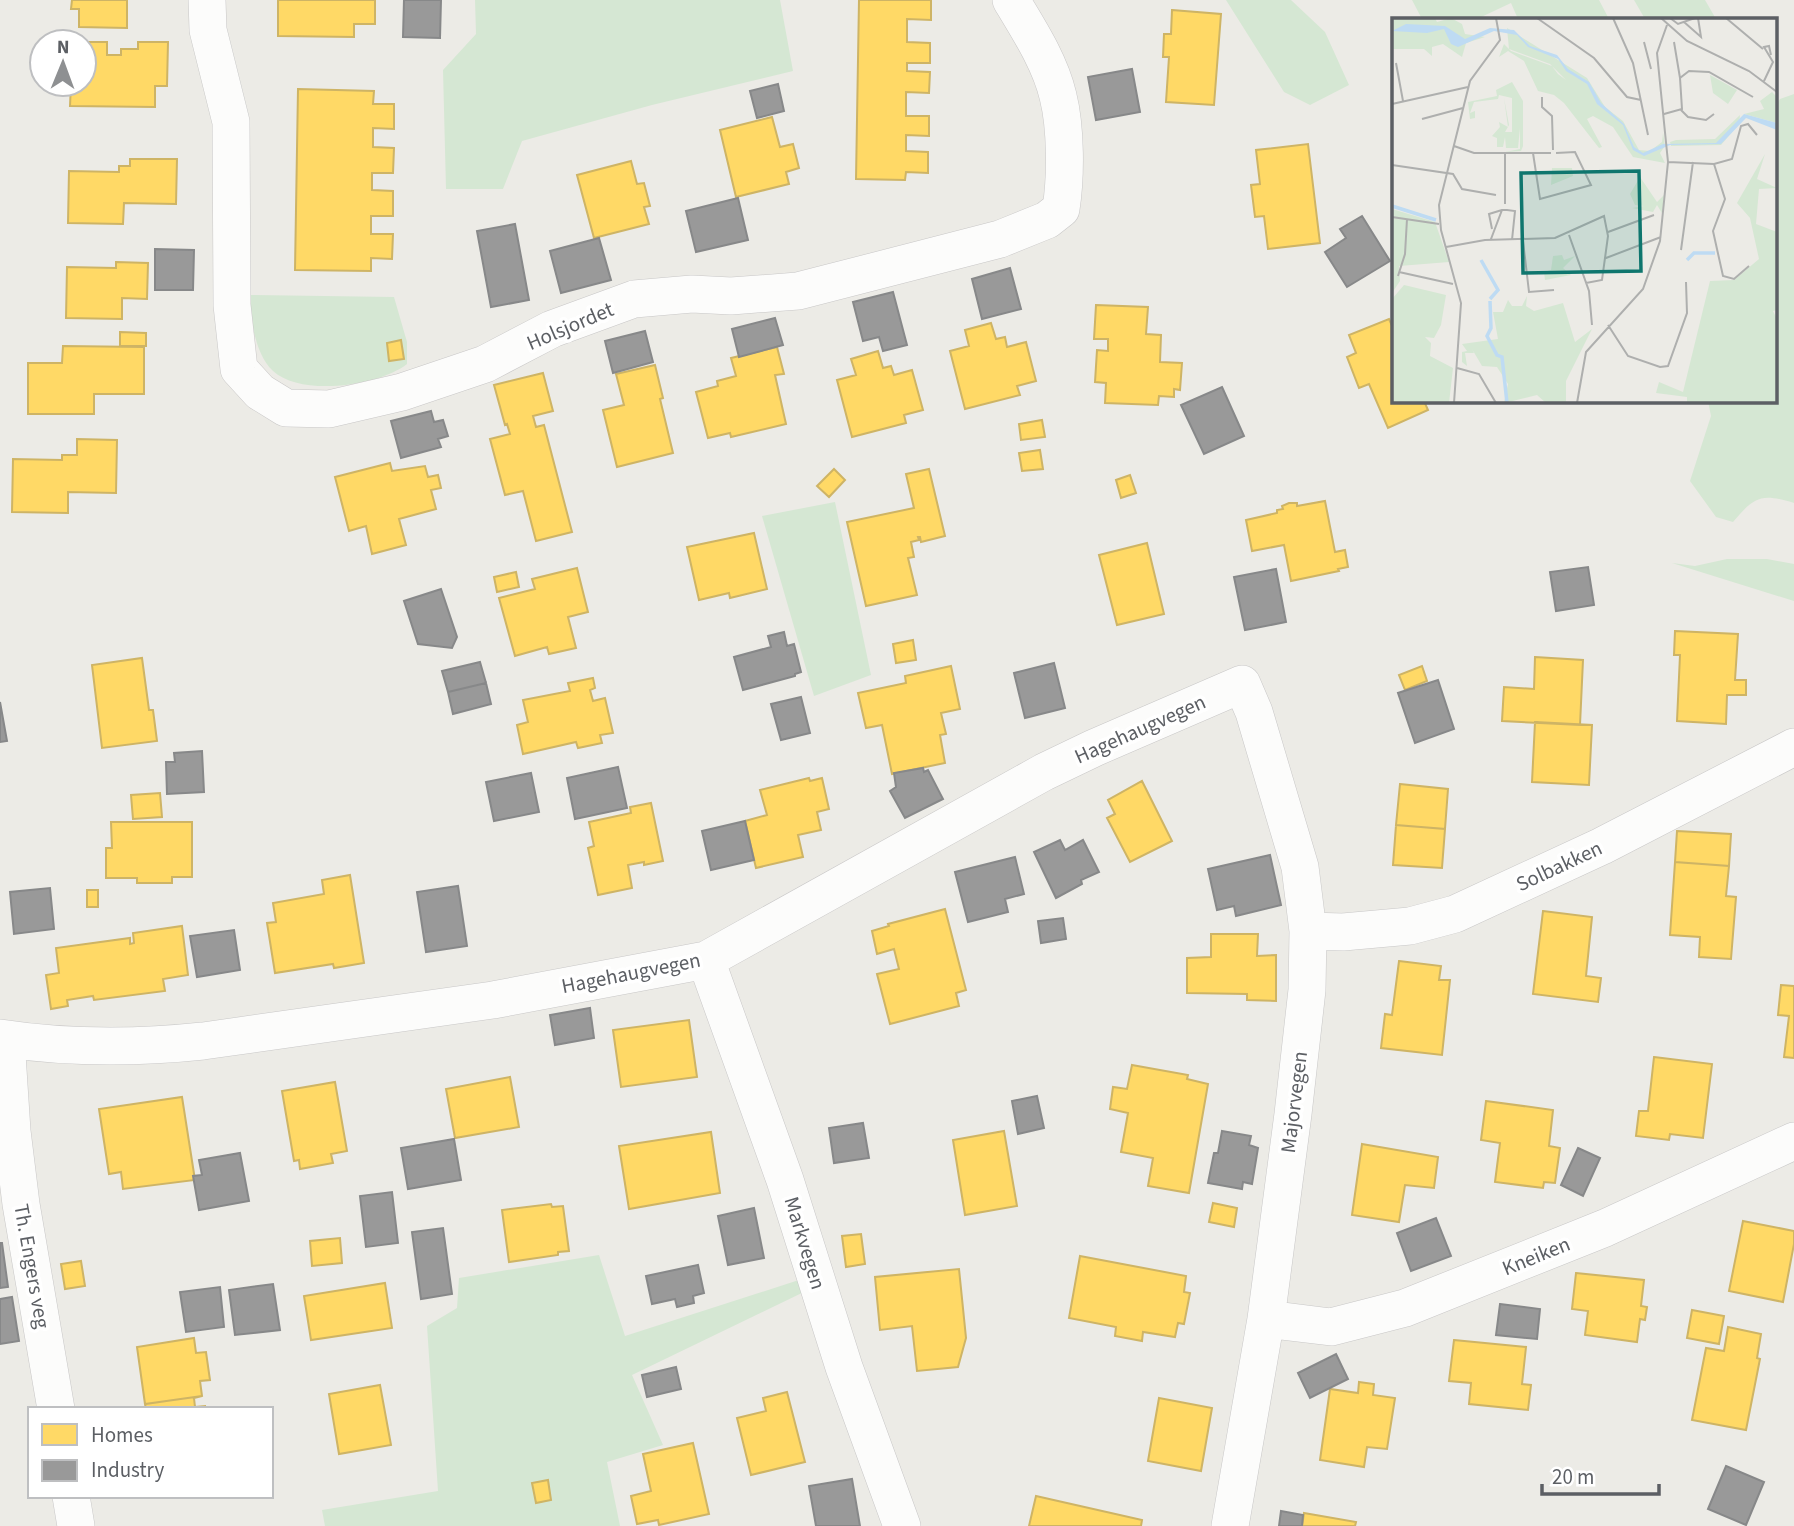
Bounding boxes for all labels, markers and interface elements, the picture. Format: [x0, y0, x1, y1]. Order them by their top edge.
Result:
inset map [1392, 18, 1776, 402]
north arrow [28, 28, 98, 98]
text: N [57, 34, 70, 61]
street label: Holsjordet [522, 294, 618, 358]
street label: Hagehaugvegen [1069, 687, 1211, 771]
street label: Solbakken [1511, 833, 1607, 899]
street label: Hagehaugvegen [559, 945, 703, 1001]
street label: Majorvegen [1273, 1049, 1315, 1155]
street label: Markvegen [777, 1193, 833, 1293]
street label: Th. Engers veg [6, 1201, 58, 1331]
street label: Kneiken [1497, 1229, 1575, 1283]
legend [28, 1407, 273, 1498]
text: Homes [91, 1420, 153, 1450]
scale bar [1542, 1452, 1659, 1496]
text: Industry [91, 1455, 164, 1485]
text: 20 m [1552, 1462, 1594, 1492]

